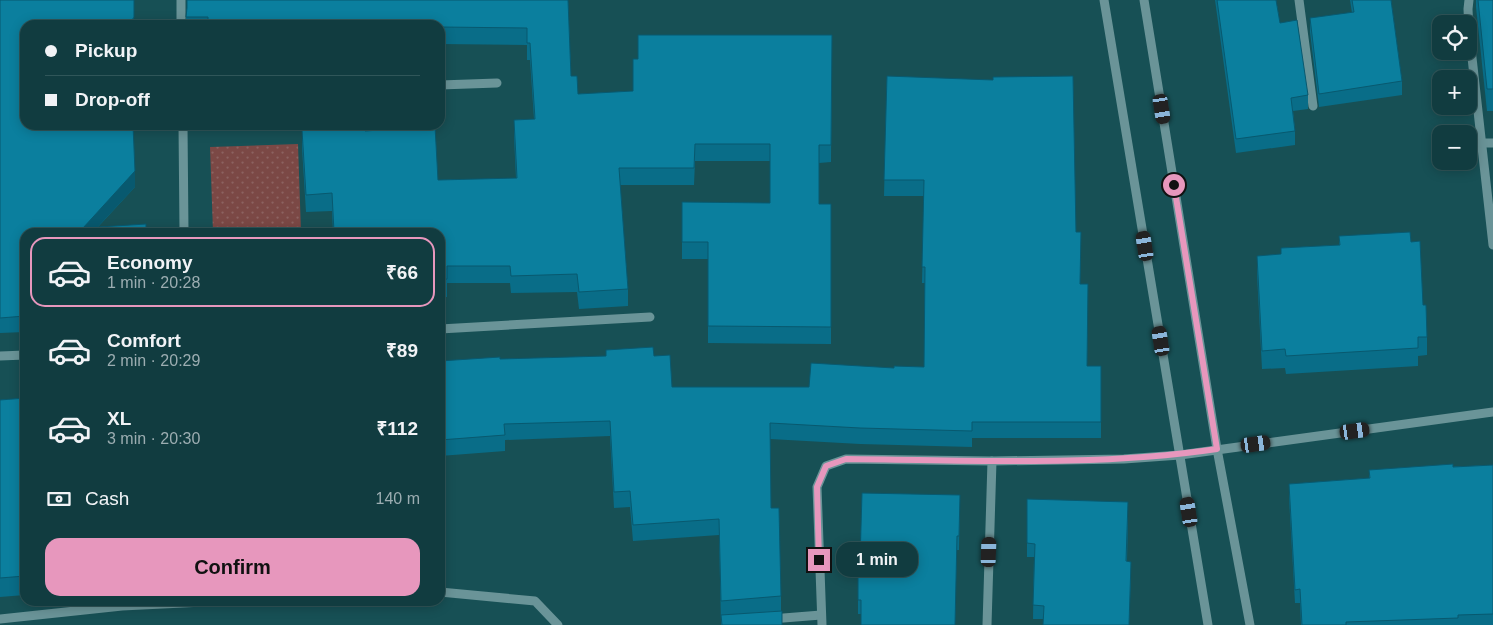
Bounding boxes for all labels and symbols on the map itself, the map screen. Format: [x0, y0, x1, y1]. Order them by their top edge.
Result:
car [1152, 93, 1171, 125]
route start [1163, 174, 1185, 196]
car [1135, 230, 1154, 262]
car [1151, 325, 1170, 357]
car [1339, 421, 1370, 441]
car [1240, 434, 1271, 454]
car [1179, 496, 1198, 528]
car [980, 537, 997, 567]
callout: 1 min [836, 542, 919, 578]
route end [808, 549, 830, 571]

